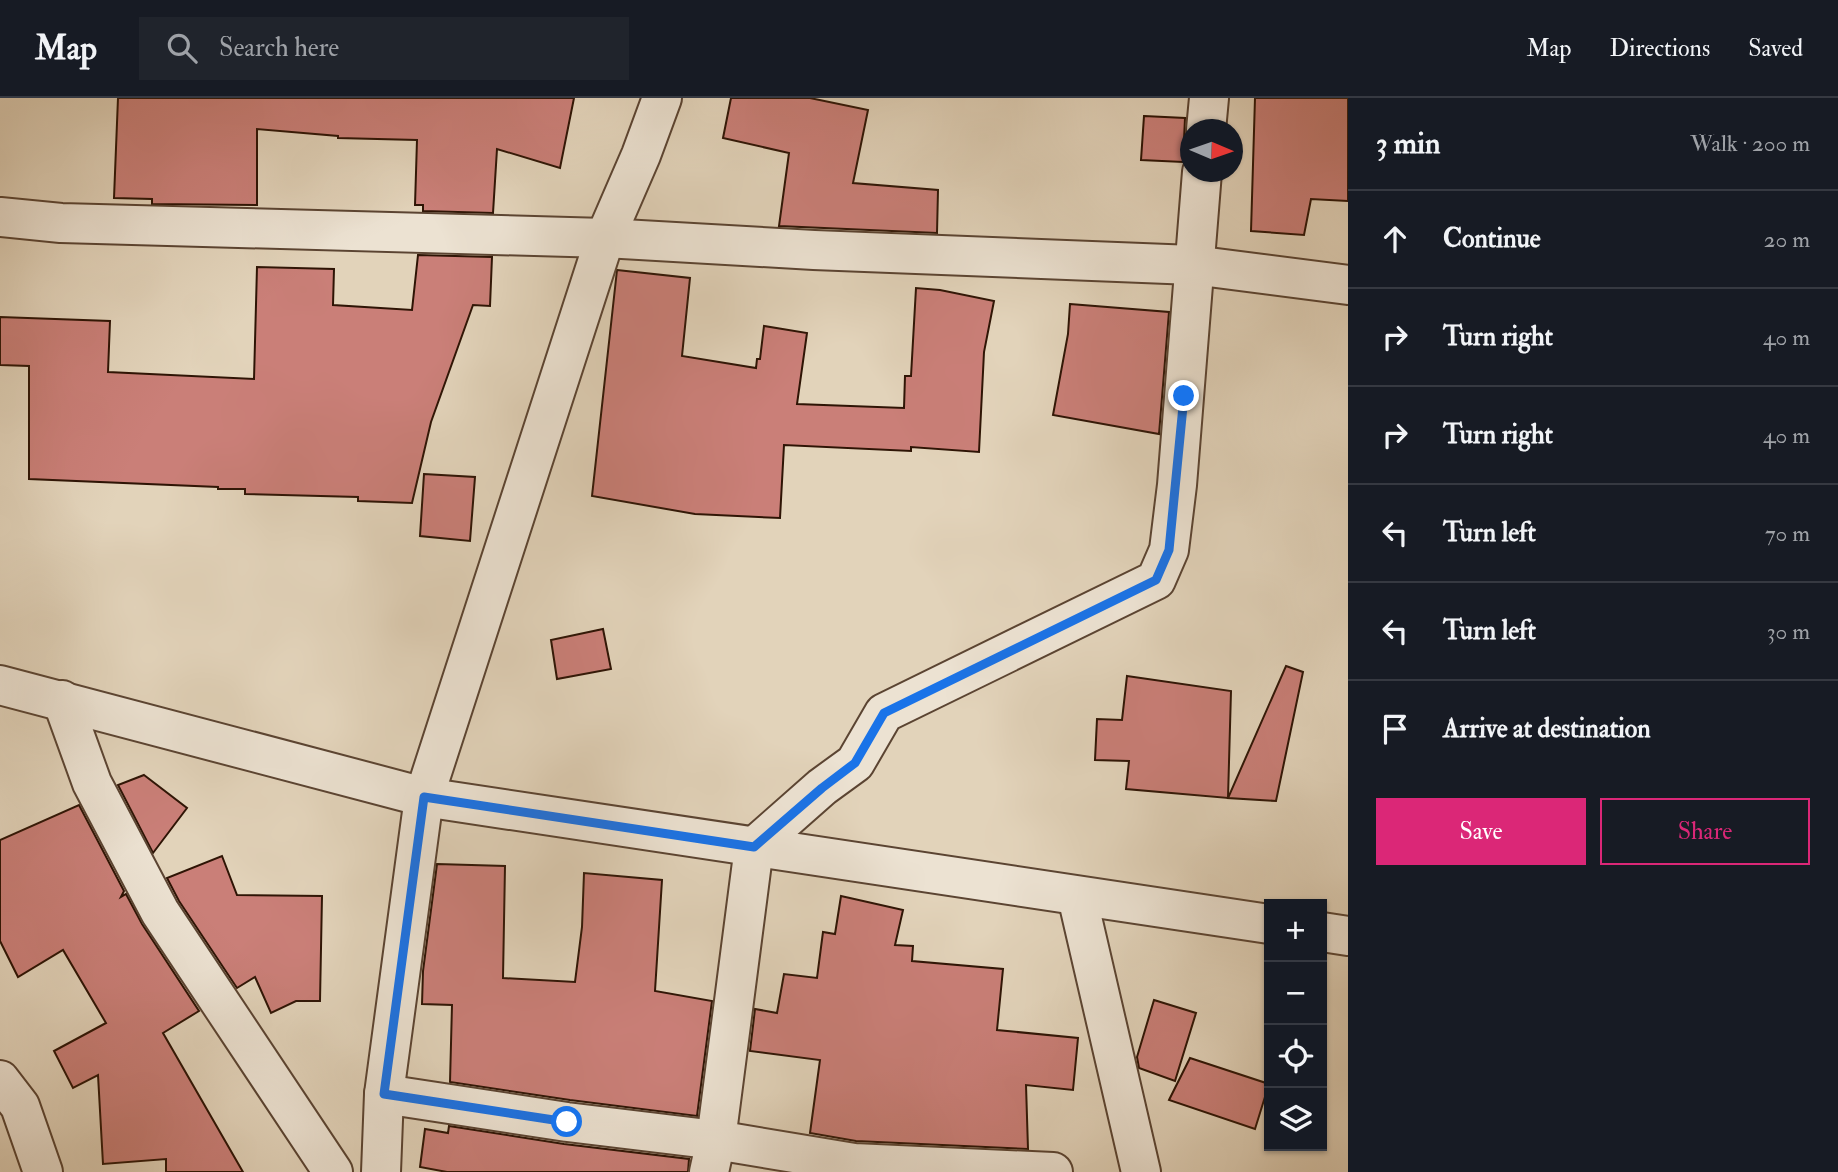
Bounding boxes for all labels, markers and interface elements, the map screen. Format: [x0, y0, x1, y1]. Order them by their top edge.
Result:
search box [139, 17, 629, 80]
text: Map [35, 28, 97, 69]
icon: search [163, 29, 201, 67]
text: Search here [219, 32, 339, 64]
text: Map [1526, 33, 1571, 64]
text: Directions [1609, 33, 1710, 64]
text: Saved [1748, 33, 1803, 64]
north arrow [1180, 119, 1243, 182]
text: 3 min [1376, 125, 1441, 162]
text: Walk · 200 m [1690, 129, 1810, 158]
icon: ahead [1376, 220, 1414, 258]
text: Continue [1443, 223, 1541, 255]
text: 20 m [1764, 225, 1810, 254]
icon: right [1376, 318, 1414, 356]
text: Turn right [1443, 321, 1553, 353]
text: 40 m [1763, 323, 1810, 352]
route end [1168, 380, 1199, 411]
icon: right [1376, 416, 1414, 454]
text: Turn right [1443, 419, 1553, 451]
text: 40 m [1763, 421, 1810, 450]
icon: left [1376, 514, 1414, 552]
text: Turn left [1443, 517, 1536, 549]
text: 70 m [1765, 519, 1810, 548]
icon: left [1376, 612, 1414, 650]
text: Turn left [1443, 615, 1536, 647]
text: 30 m [1767, 617, 1810, 646]
icon: arrive [1376, 710, 1414, 748]
text: Arrive at destination [1443, 713, 1651, 745]
button: Save [1376, 798, 1586, 865]
button: Share [1600, 798, 1810, 865]
map controls [1264, 899, 1327, 1151]
button: + [1264, 899, 1327, 962]
button: − [1264, 962, 1327, 1025]
button: locate [1264, 1025, 1327, 1088]
button: layers [1264, 1088, 1327, 1151]
route start [551, 1106, 582, 1137]

